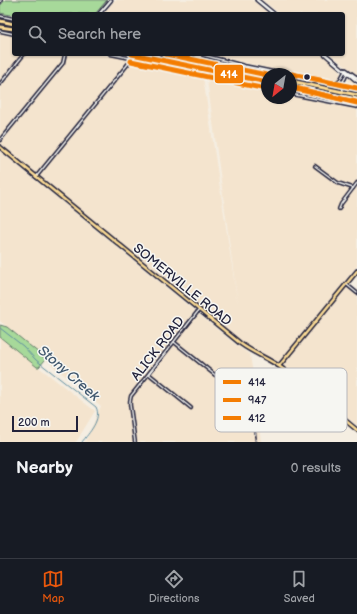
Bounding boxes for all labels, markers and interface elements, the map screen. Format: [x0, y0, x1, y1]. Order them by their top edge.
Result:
search box [12, 12, 345, 56]
icon: search [26, 23, 48, 45]
text: Search here [58, 25, 141, 44]
line badge: 414 [214, 64, 244, 84]
text: 414 [220, 68, 238, 81]
north arrow [261, 68, 297, 104]
unlabelled marker [302, 72, 312, 82]
street label: SOMERVILLE ROAD [130, 240, 235, 329]
street label: ALICK ROAD [128, 313, 188, 384]
water label: Stony Creek [34, 342, 104, 406]
legend [215, 368, 347, 432]
text: 414 [248, 376, 266, 389]
text: 947 [248, 394, 267, 407]
text: 412 [248, 412, 266, 425]
scale bar [12, 414, 78, 433]
text: 200 m [18, 416, 50, 429]
text: Nearby [16, 458, 73, 478]
text: 0 results [291, 460, 341, 476]
tab: Map [42, 568, 64, 605]
tab: Directions [149, 568, 199, 605]
tab: Saved [284, 568, 315, 605]

